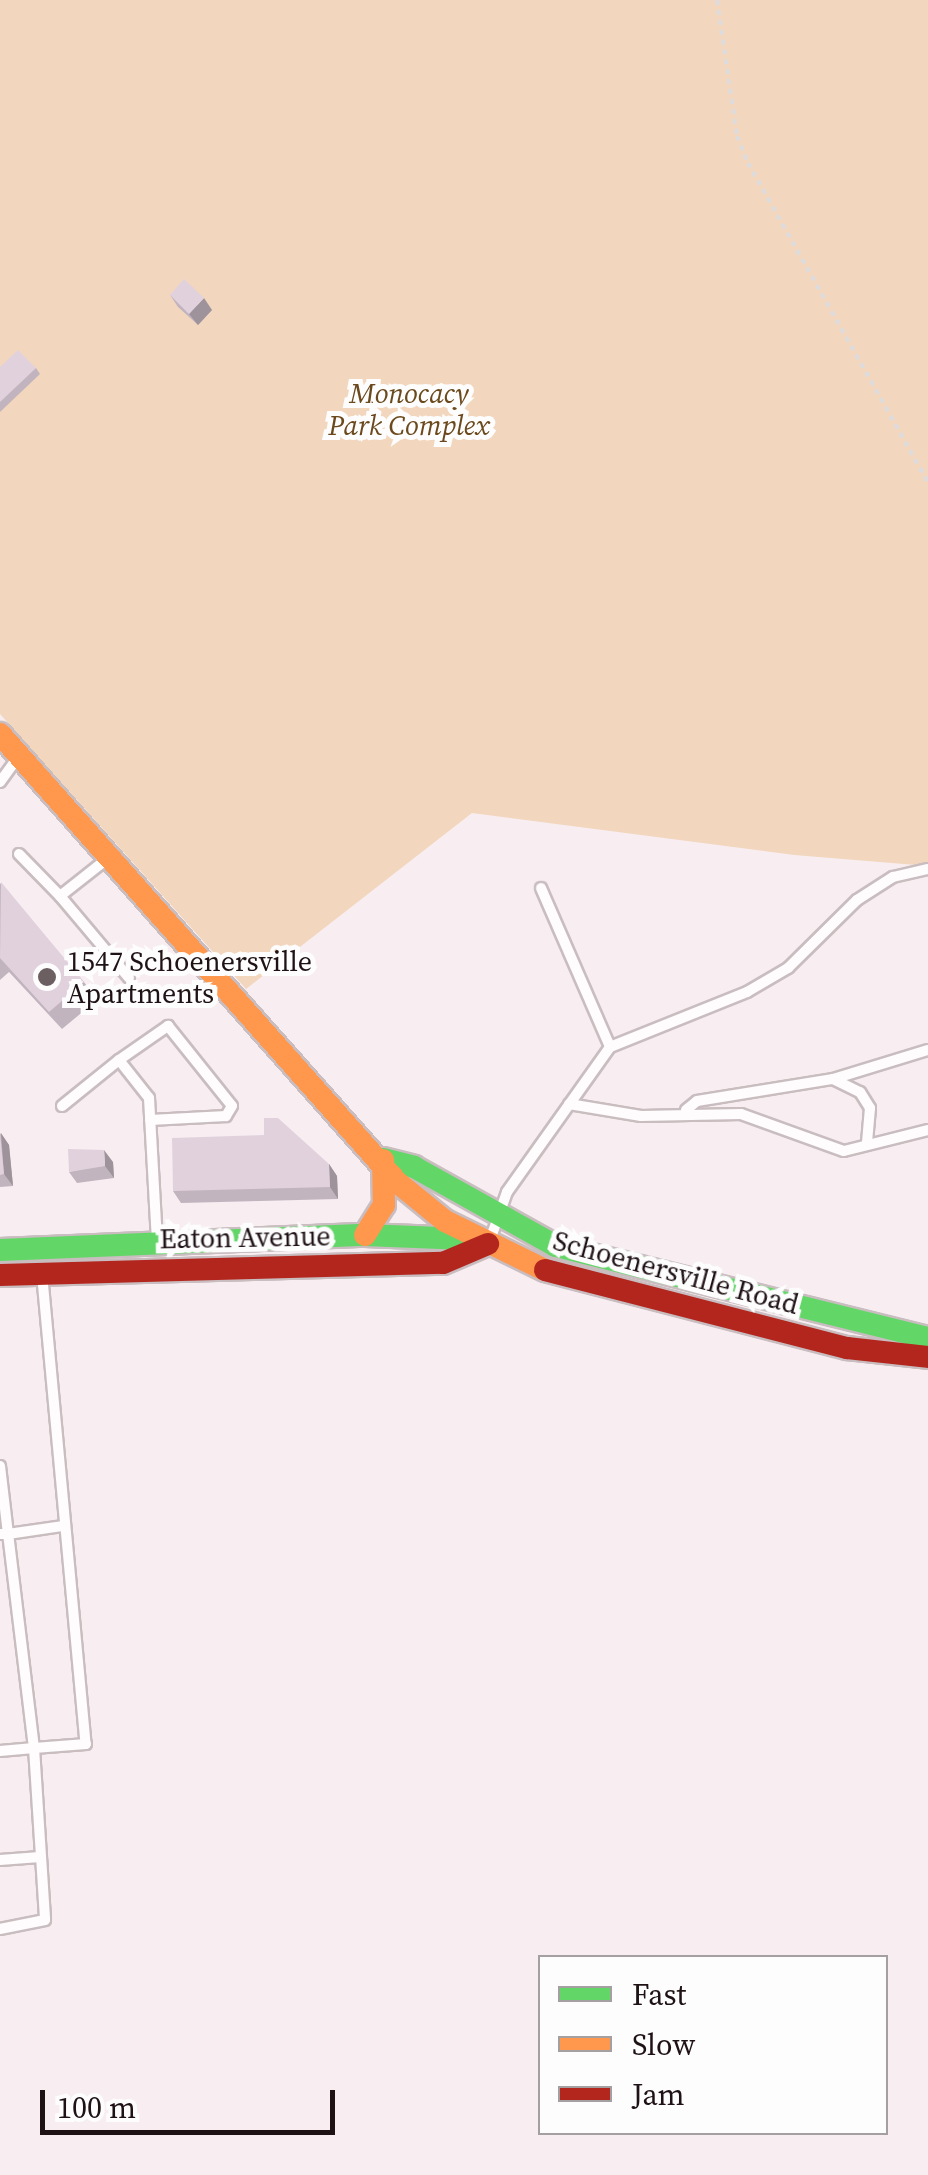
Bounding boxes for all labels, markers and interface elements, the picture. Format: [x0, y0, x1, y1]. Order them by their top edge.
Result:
park label: Monocacy Park Complex [328, 376, 490, 442]
place label: 1547 Schoenersville Apartments [67, 944, 312, 1010]
marker: 1547 Schoenersville Apartments [36, 966, 58, 988]
street label: Eaton Avenue [159, 1219, 331, 1255]
street label: Schoenersville Road [550, 1223, 802, 1321]
legend [538, 1955, 888, 2135]
text: Fast [632, 1974, 686, 2015]
text: Slow [632, 2024, 695, 2065]
scale bar [45, 2070, 340, 2132]
text: Jam [632, 2074, 685, 2115]
text: 100 m [57, 2087, 136, 2128]

